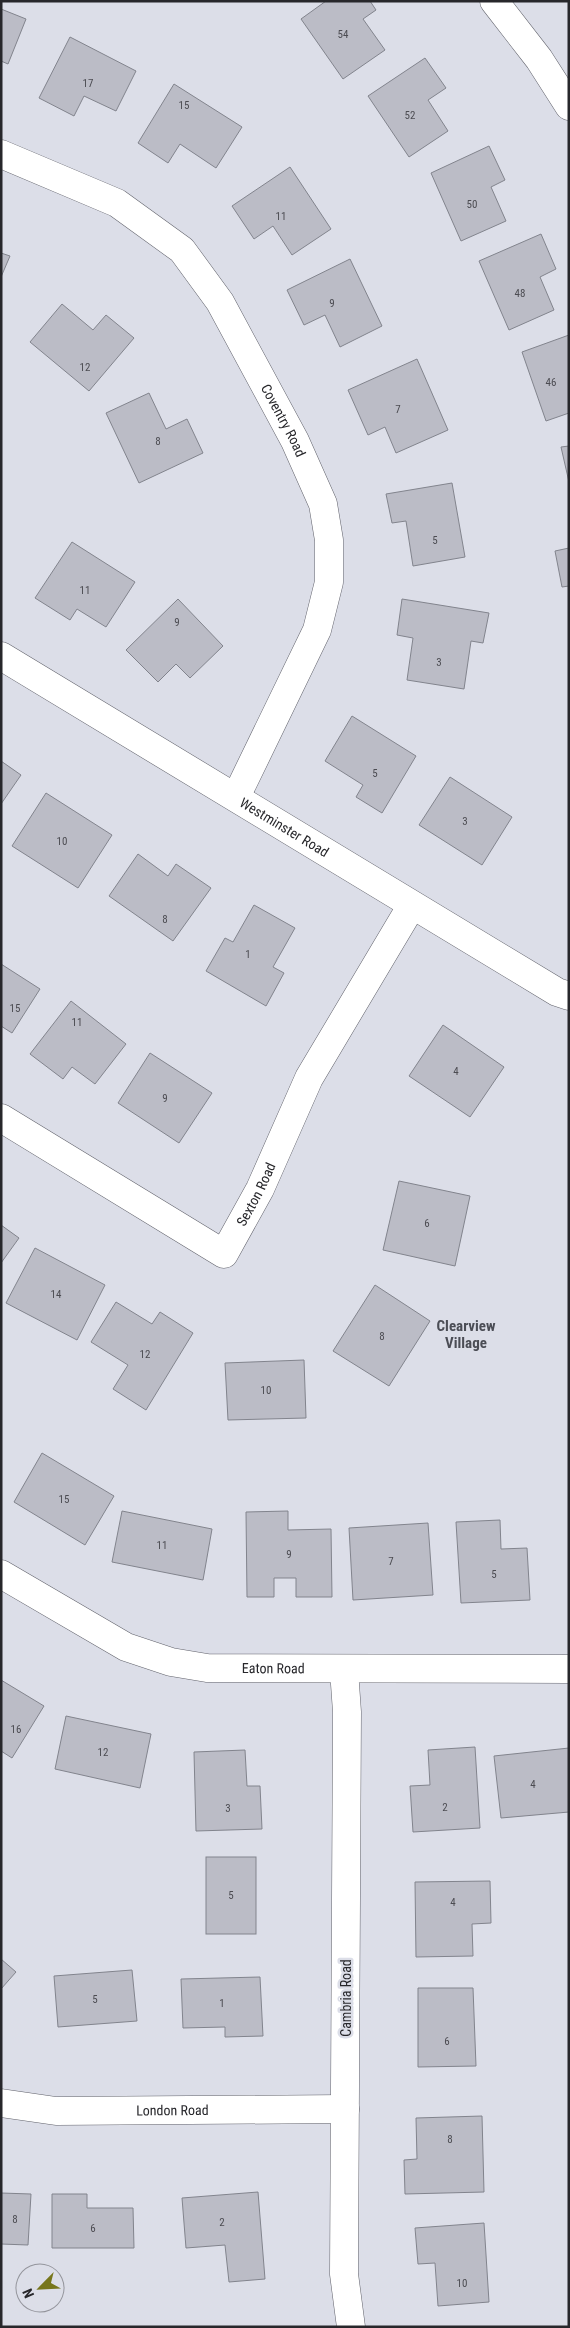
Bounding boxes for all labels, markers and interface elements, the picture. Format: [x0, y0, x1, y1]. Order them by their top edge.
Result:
house number: 54 [338, 28, 349, 41]
house number: 17 [83, 77, 93, 90]
house number: 15 [179, 99, 189, 112]
house number: 52 [405, 109, 415, 122]
house number: 50 [467, 198, 477, 211]
house number: 11 [276, 210, 286, 223]
house number: 48 [515, 287, 525, 300]
house number: 9 [329, 297, 335, 310]
house number: 12 [80, 361, 90, 374]
house number: 46 [546, 376, 556, 389]
street label: Coventry Road [258, 381, 309, 459]
house number: 7 [395, 403, 401, 416]
house number: 8 [155, 435, 161, 448]
house number: 5 [432, 534, 438, 547]
house number: 11 [80, 584, 90, 597]
house number: 9 [174, 616, 180, 629]
house number: 3 [436, 656, 442, 669]
house number: 5 [372, 767, 378, 780]
street label: Westminster Road [237, 794, 332, 860]
house number: 3 [462, 815, 468, 828]
house number: 10 [57, 835, 67, 848]
house number: 8 [162, 913, 168, 926]
house number: 1 [245, 948, 251, 961]
house number: 15 [10, 1002, 20, 1015]
house number: 11 [72, 1016, 82, 1029]
house number: 4 [453, 1065, 459, 1078]
house number: 9 [162, 1092, 168, 1105]
street label: Sexton Road [233, 1160, 279, 1229]
house number: 6 [424, 1217, 430, 1230]
house number: 14 [51, 1288, 62, 1301]
district label: Clearview Village [437, 1317, 496, 1352]
house number: 8 [379, 1330, 385, 1343]
house number: 12 [140, 1348, 150, 1361]
house number: 10 [261, 1384, 271, 1397]
house number: 15 [59, 1493, 69, 1506]
house number: 11 [157, 1539, 167, 1552]
house number: 9 [286, 1548, 292, 1561]
house number: 7 [388, 1555, 394, 1568]
house number: 5 [491, 1568, 497, 1581]
street label: Eaton Road [242, 1660, 305, 1676]
house number: 16 [11, 1723, 21, 1736]
house number: 12 [98, 1746, 108, 1759]
house number: 4 [530, 1778, 536, 1791]
house number: 2 [442, 1801, 448, 1814]
house number: 3 [225, 1802, 231, 1815]
house number: 5 [228, 1889, 234, 1902]
house number: 4 [450, 1896, 456, 1909]
street label: Cambria Road [338, 1959, 354, 2037]
house number: 5 [92, 1993, 98, 2006]
house number: 1 [219, 1997, 225, 2010]
house number: 6 [444, 2035, 450, 2048]
street label: London Road [136, 2102, 209, 2118]
house number: 8 [447, 2133, 453, 2146]
house number: 8 [12, 2213, 18, 2226]
house number: 2 [219, 2216, 225, 2229]
house number: 6 [90, 2222, 96, 2235]
north arrow [15, 2263, 65, 2313]
house number: 10 [457, 2277, 467, 2290]
text: N [19, 2286, 37, 2300]

